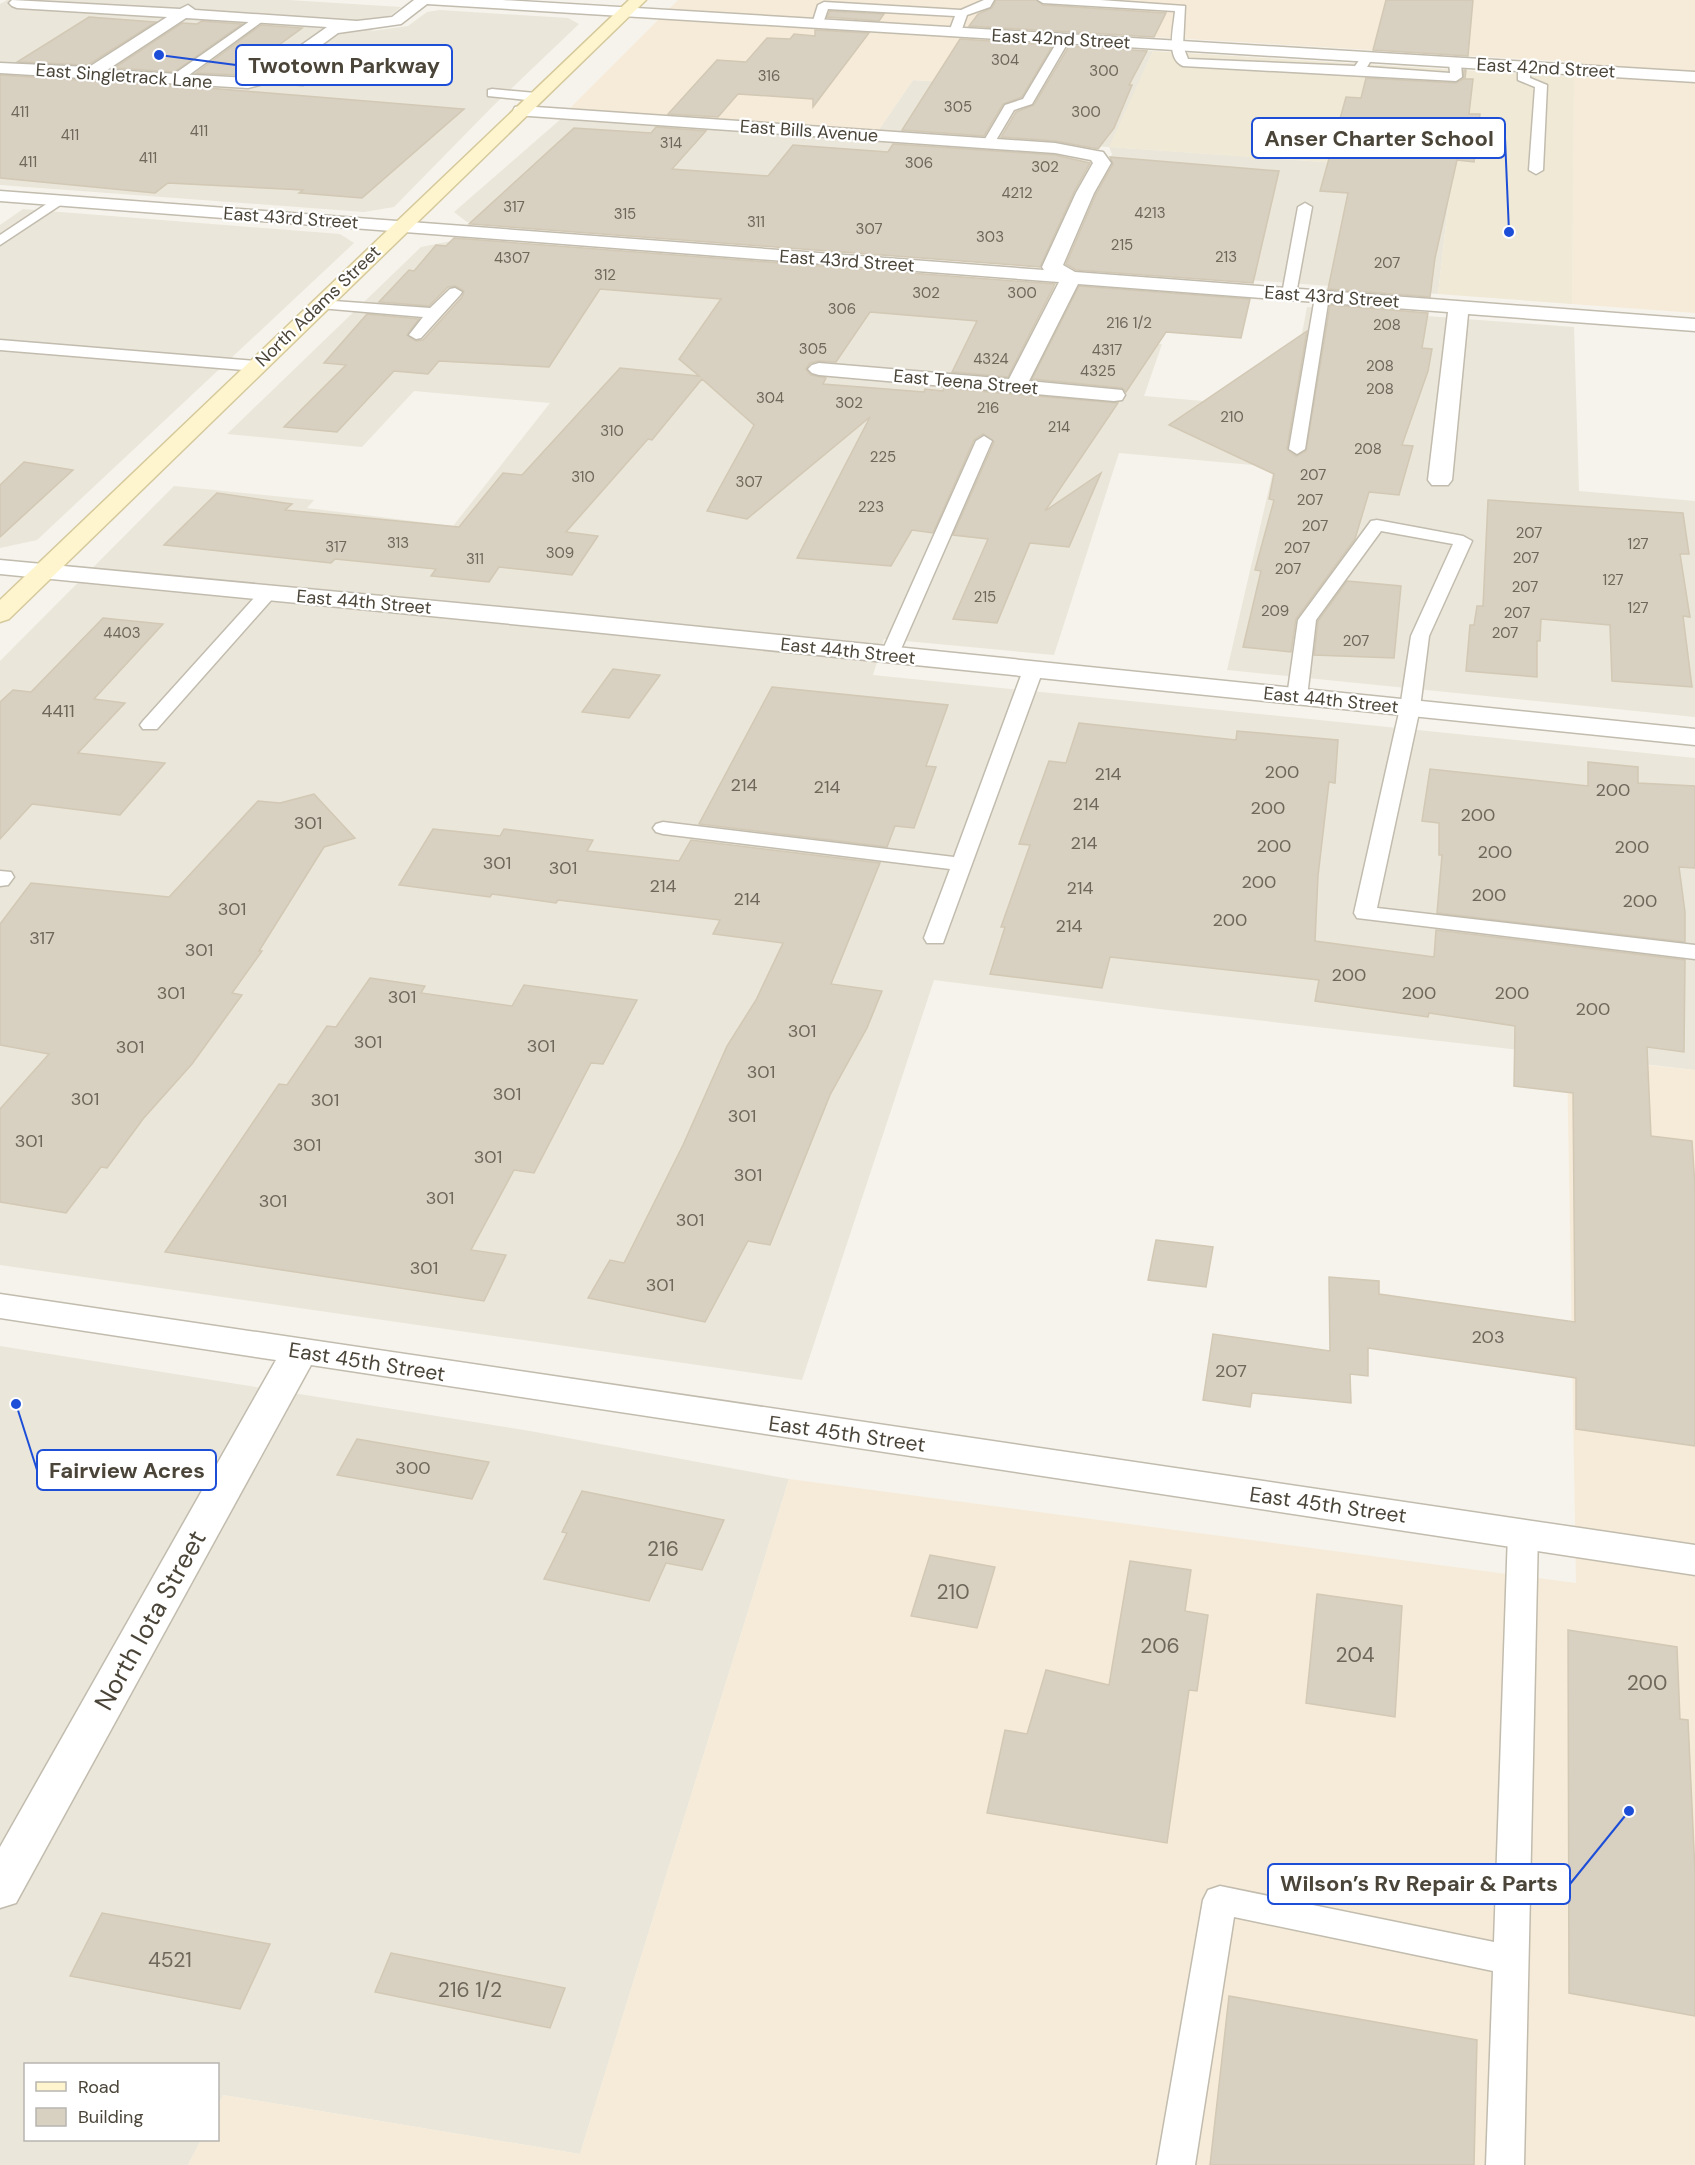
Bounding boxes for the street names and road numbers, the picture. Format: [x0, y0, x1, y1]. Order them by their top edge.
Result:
street label: East 42nd Street [991, 23, 1131, 55]
street label: East 42nd Street [1476, 52, 1616, 84]
street label: East Singletrack Lane [35, 58, 213, 94]
street label: East Bills Avenue [739, 114, 879, 148]
street label: East 43rd Street [223, 201, 359, 235]
street label: North Adams Street [250, 240, 386, 372]
street label: East 43rd Street [779, 244, 915, 278]
street label: East 43rd Street [1264, 280, 1400, 314]
street label: East Teena Street [893, 364, 1039, 400]
street label: East 44th Street [295, 584, 433, 620]
street label: East 44th Street [779, 632, 917, 670]
street label: East 44th Street [1262, 681, 1400, 719]
street label: East 45th Street [287, 1336, 447, 1388]
street label: East 45th Street [767, 1409, 927, 1459]
street label: East 45th Street [1248, 1480, 1408, 1530]
street label: North Iota Street [86, 1524, 214, 1716]

